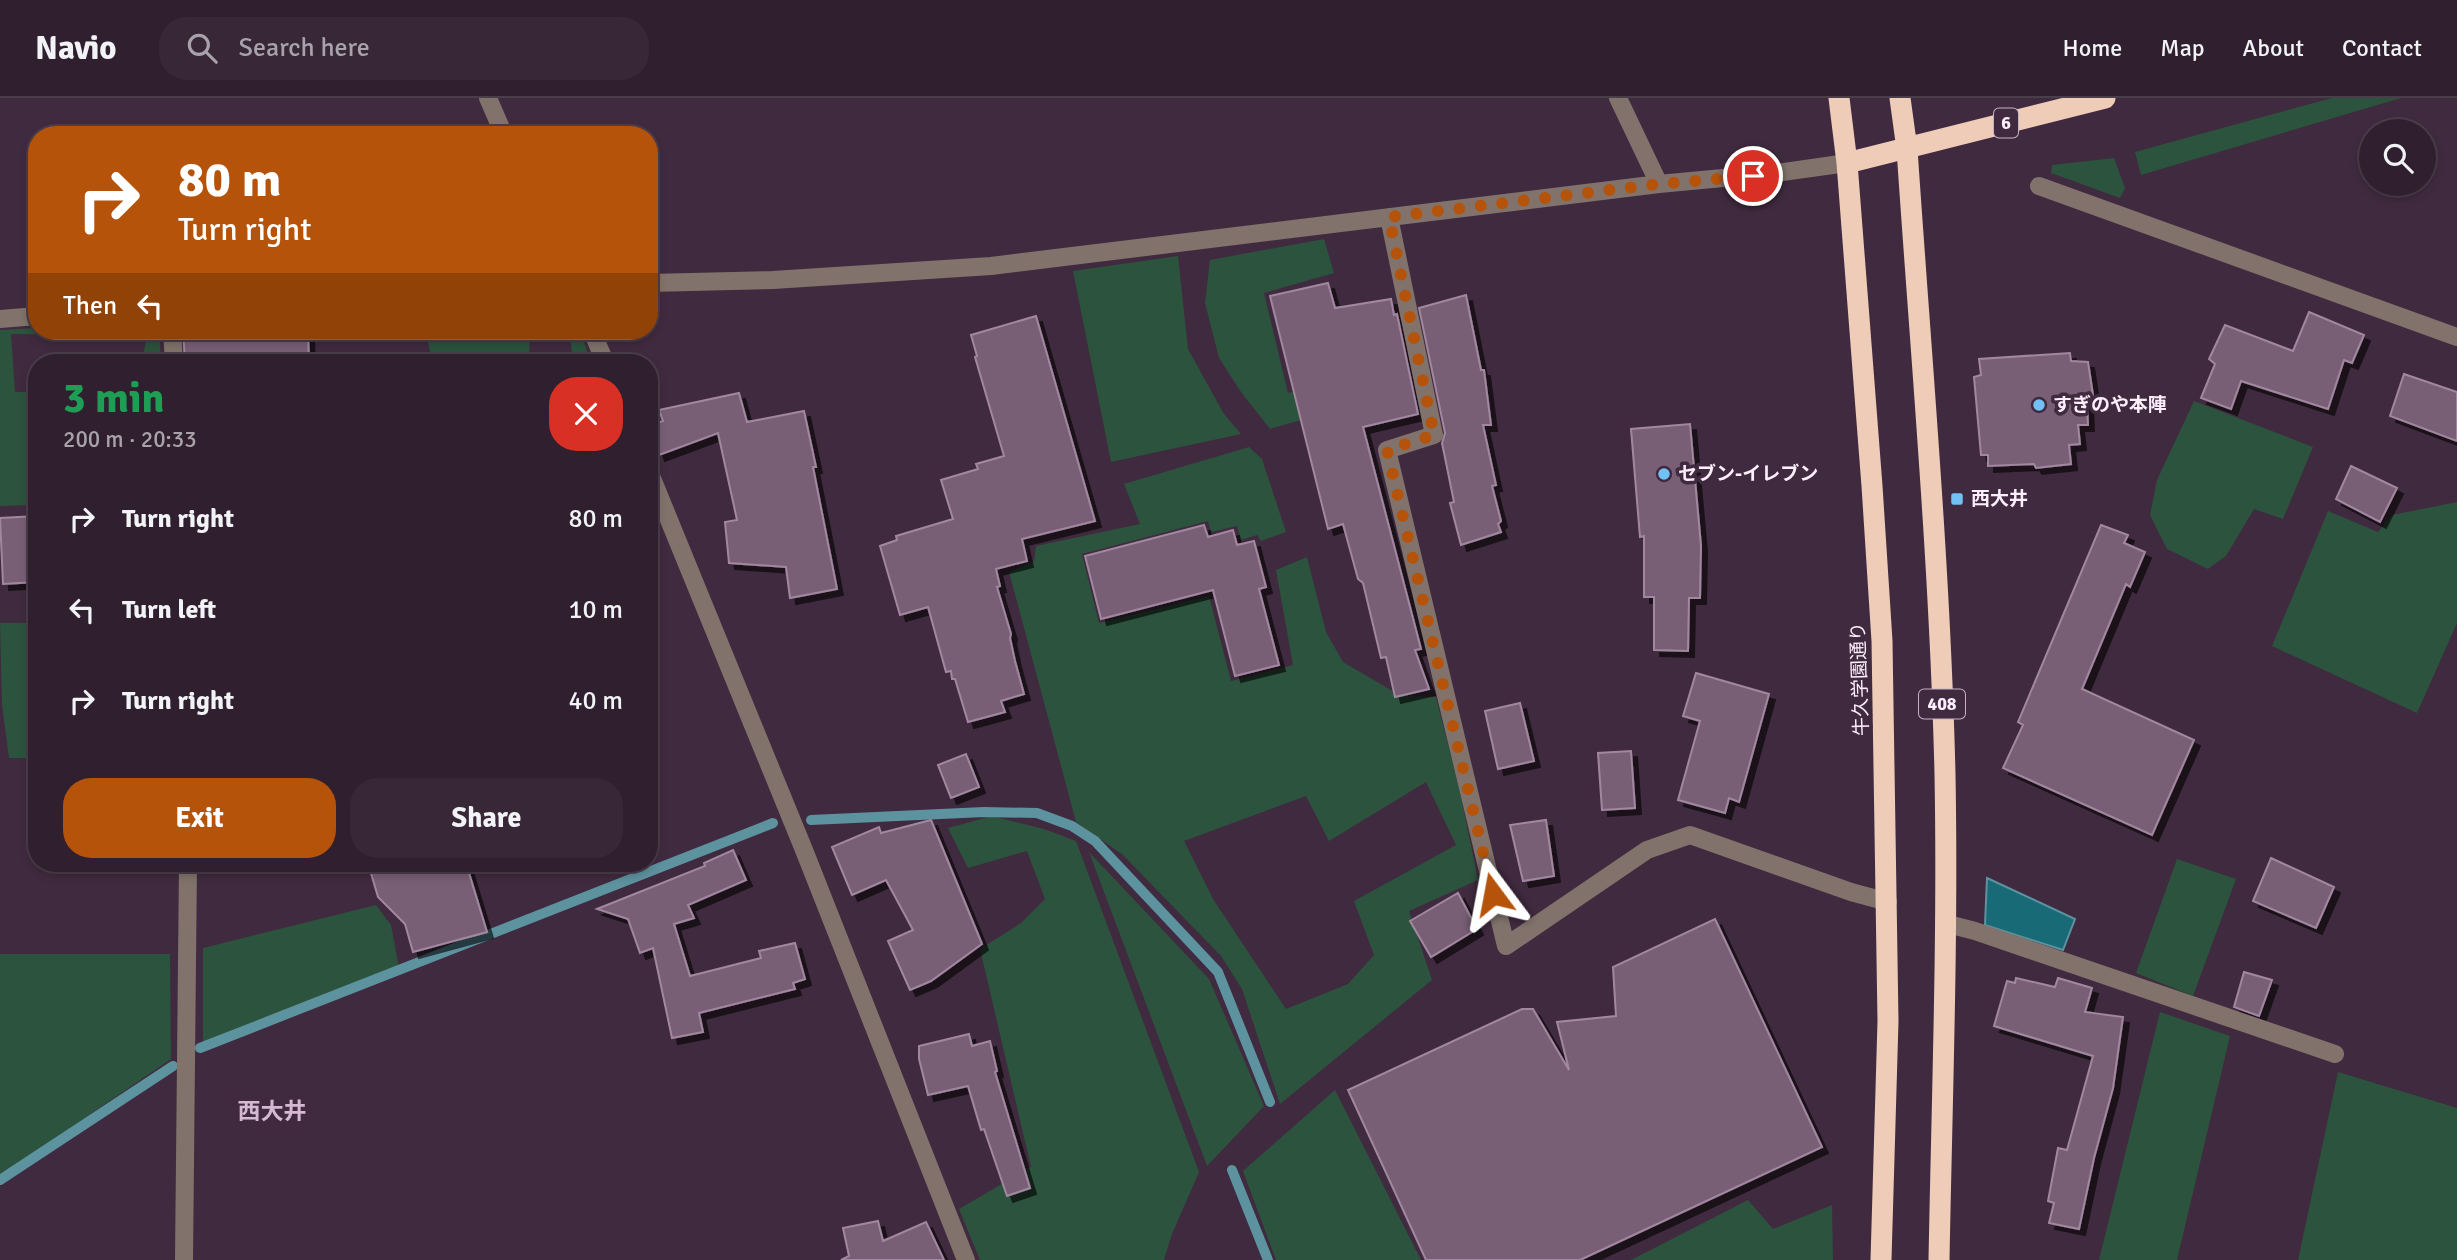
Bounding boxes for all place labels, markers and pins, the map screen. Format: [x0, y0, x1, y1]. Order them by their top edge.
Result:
pin [1723, 146, 1783, 206]
place label: すぎのや本陣 [2053, 393, 2167, 417]
marker: すぎのや本陣 [2031, 397, 2047, 413]
place label: セブン-イレブン [1678, 462, 1818, 486]
marker: セブン-イレブン [1656, 466, 1672, 482]
place label: 西大井 [1971, 487, 2028, 511]
marker: 西大井 [1949, 491, 1965, 507]

